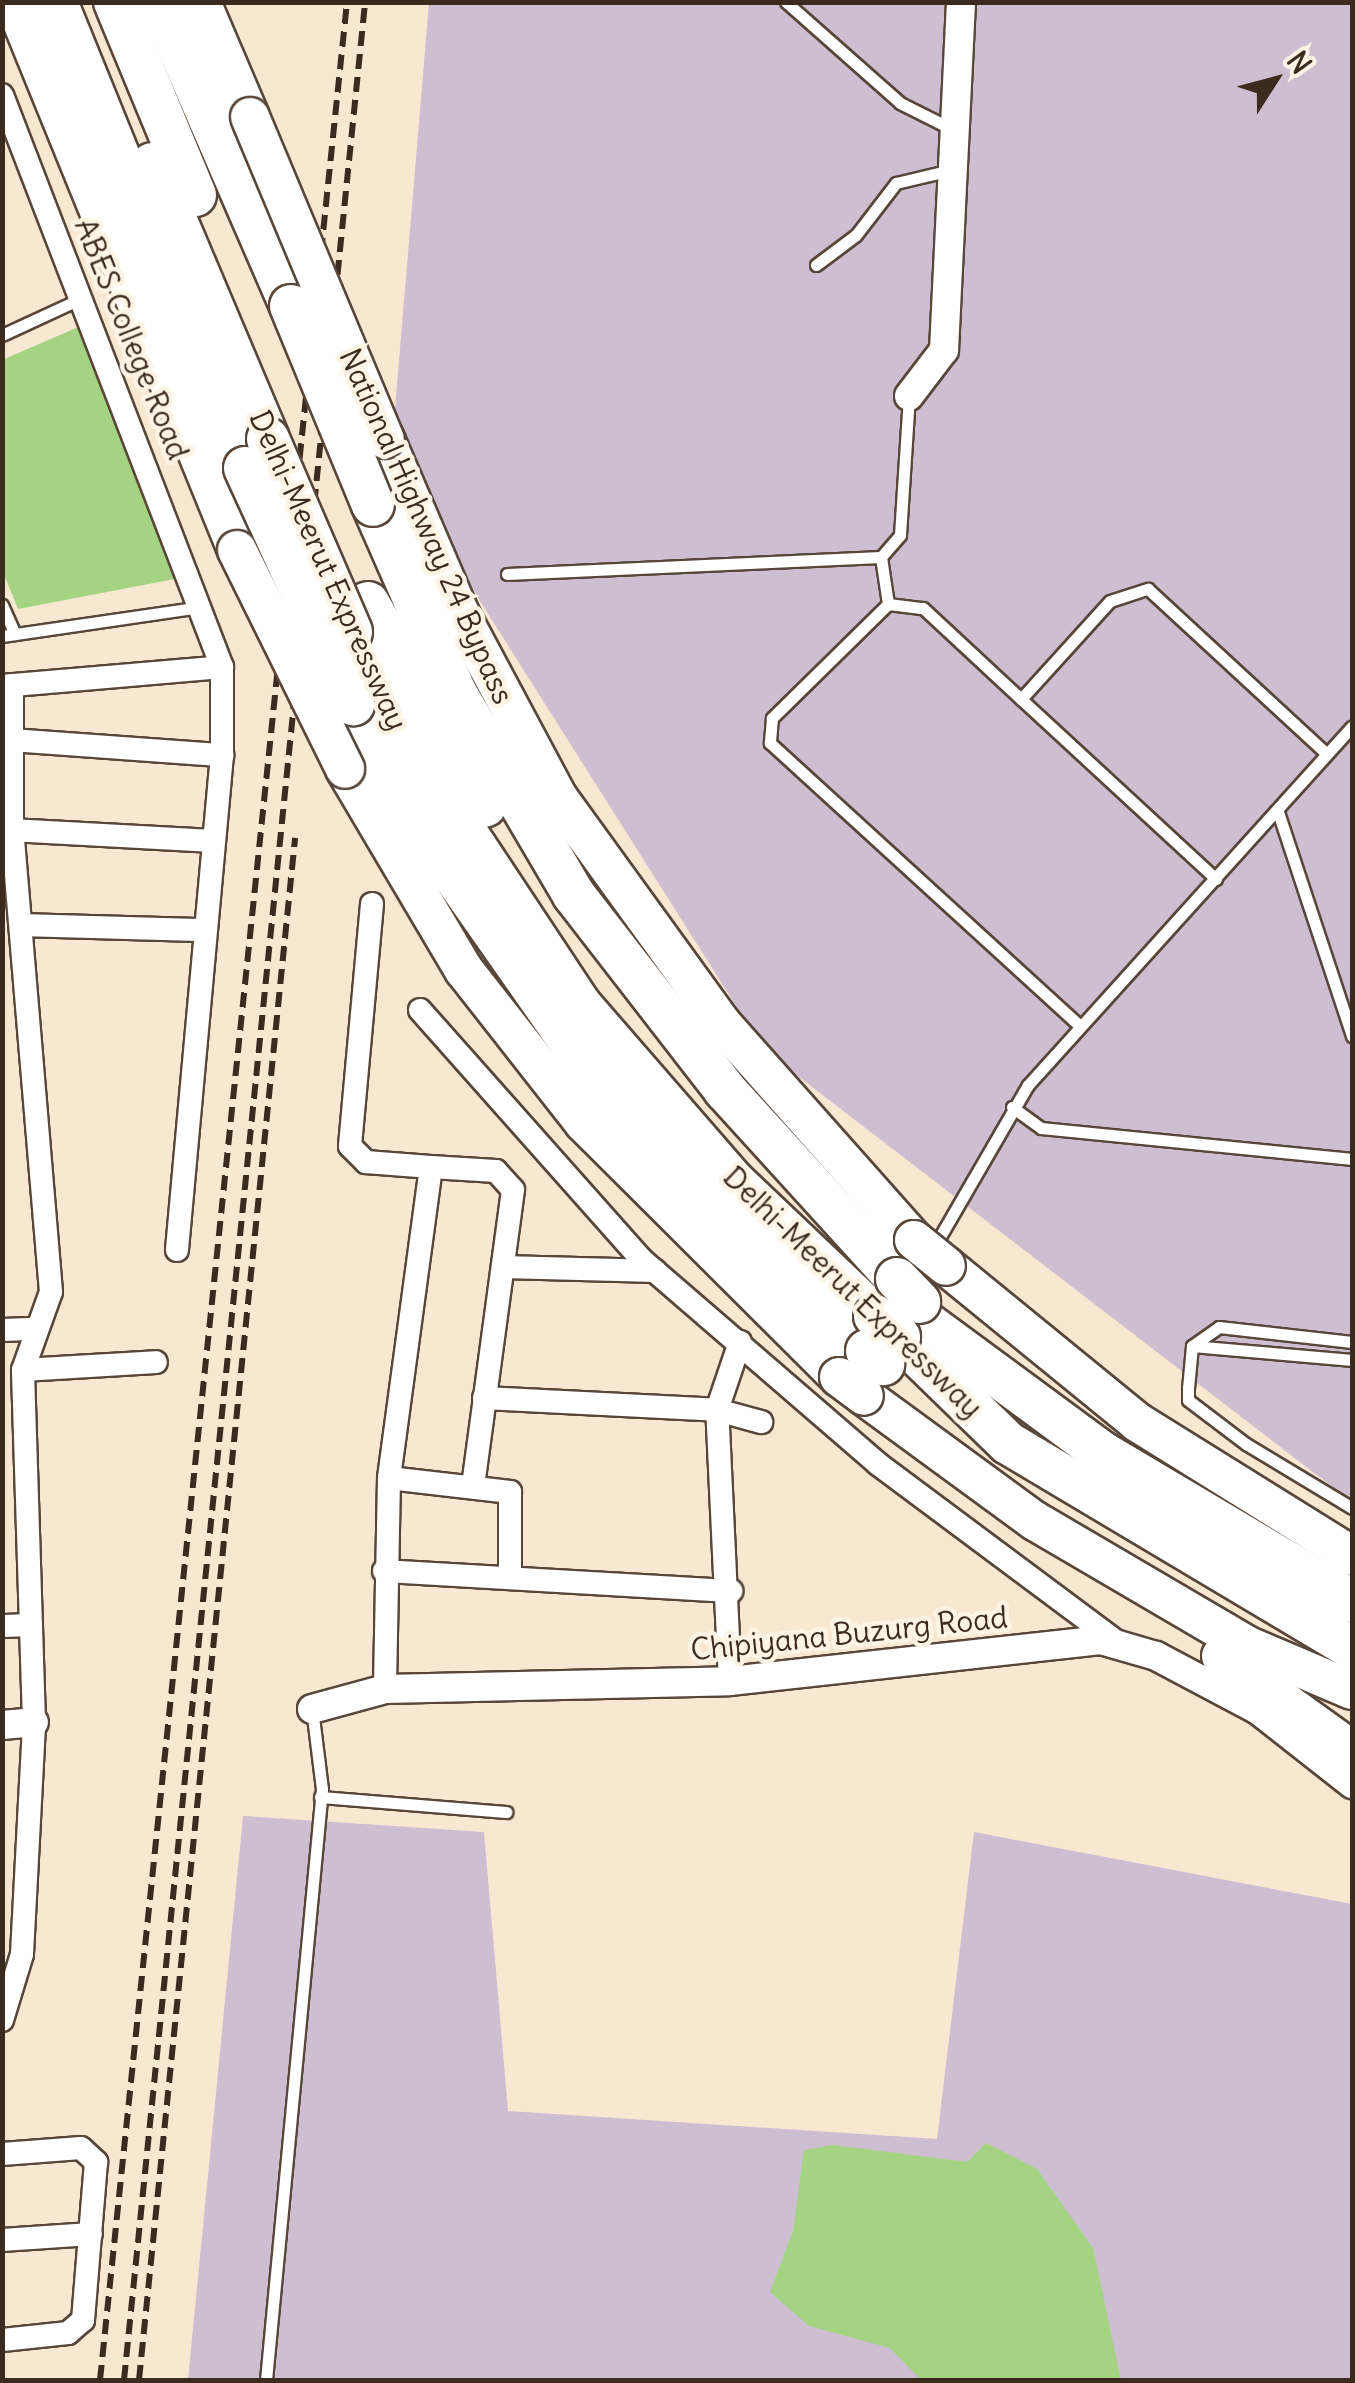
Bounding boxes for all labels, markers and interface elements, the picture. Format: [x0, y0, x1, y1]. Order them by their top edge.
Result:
north arrow [1225, 30, 1325, 130]
text: N [1279, 44, 1320, 81]
street label: ABES College Road [67, 213, 197, 465]
street label: National Highway 24 Bypass [332, 343, 522, 709]
street label: Delhi-Meerut Expressway [242, 405, 416, 735]
street label: Delhi-Meerut Expressway [716, 1159, 990, 1425]
street label: Chipiyana Buzurg Road [689, 1598, 1009, 1668]

